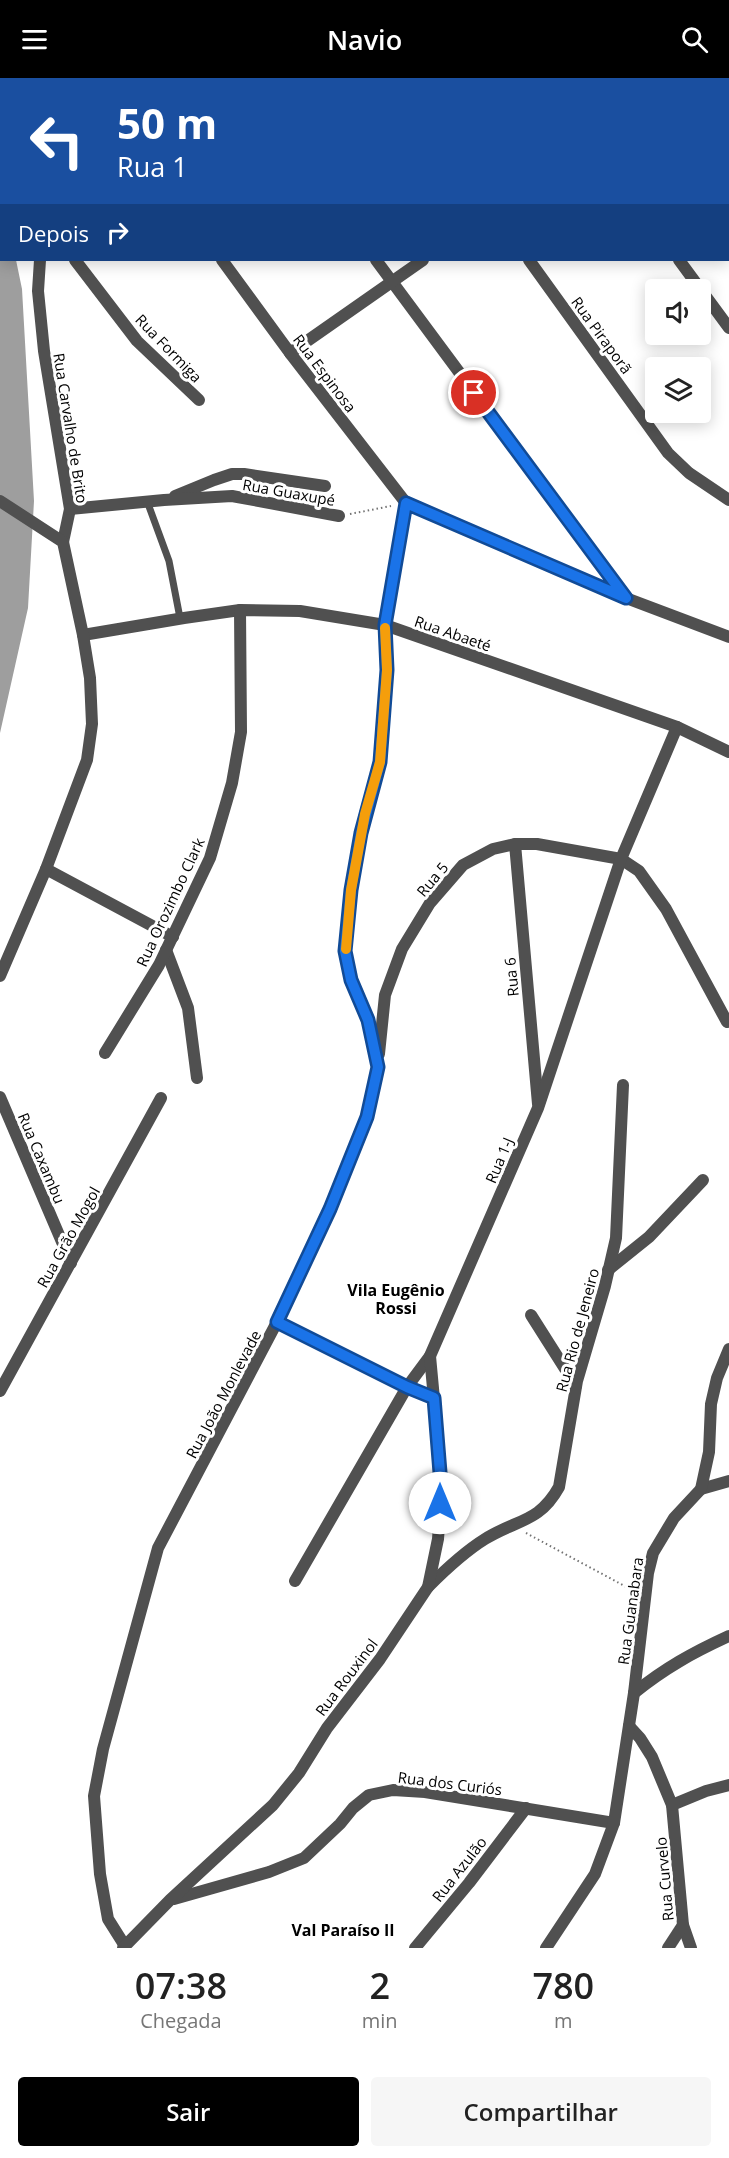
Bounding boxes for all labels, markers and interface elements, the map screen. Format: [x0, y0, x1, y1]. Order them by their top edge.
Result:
text: Navio [327, 21, 402, 58]
icon: menu [18, 23, 51, 56]
icon: search [678, 23, 711, 56]
text: 50 m [117, 94, 217, 151]
icon: left [18, 102, 96, 180]
text: Rua 1 [117, 148, 188, 185]
icon: right [101, 216, 134, 249]
text: Depois [18, 218, 89, 248]
map controls [645, 279, 711, 423]
button: sound [645, 279, 711, 345]
street label: Rua Piraporã [567, 292, 637, 378]
street label: Rua Formiga [131, 309, 207, 387]
street label: Rua Espinosa [289, 330, 361, 416]
street label: Rua Carvalho de Brito [49, 351, 93, 505]
button: layers [645, 357, 711, 423]
pin [448, 367, 499, 418]
icon: arrive [457, 376, 490, 409]
street label: Rua Guaxupé [241, 474, 337, 510]
street label: Rua Abaeté [412, 611, 494, 655]
street label: Rua Orozimbo Clark [131, 834, 209, 970]
street label: Rua 5 [412, 858, 452, 900]
street label: Rua 6 [499, 957, 523, 997]
street label: Rua Caxambu [14, 1109, 70, 1207]
street label: Rua 1-J [480, 1134, 518, 1186]
street label: Rua Grão Mogol [32, 1183, 104, 1291]
street label: Rua Rio de Jeneiro [551, 1266, 603, 1394]
district label: Vila Eugênio Rossi [347, 1279, 445, 1319]
street label: Rua João Monlevade [181, 1326, 265, 1462]
position arrow [408, 1471, 472, 1535]
street label: Rua Guanabara [613, 1556, 647, 1666]
street label: Rua Rouxinol [310, 1634, 382, 1720]
street label: Rua dos Curiós [397, 1767, 503, 1799]
street label: Rua Azulão [427, 1832, 491, 1906]
street label: Rua Curvelo [650, 1836, 678, 1922]
district label: Val Paraíso II [291, 1919, 395, 1941]
text: 07:38 [135, 1961, 227, 2010]
text: 2 [369, 1961, 390, 2010]
text: 780 [532, 1961, 594, 2010]
text: Chegada [140, 2007, 222, 2034]
text: min [362, 2007, 398, 2034]
text: m [554, 2007, 573, 2034]
button: Sair [18, 2077, 359, 2146]
button: Compartilhar [371, 2077, 711, 2146]

